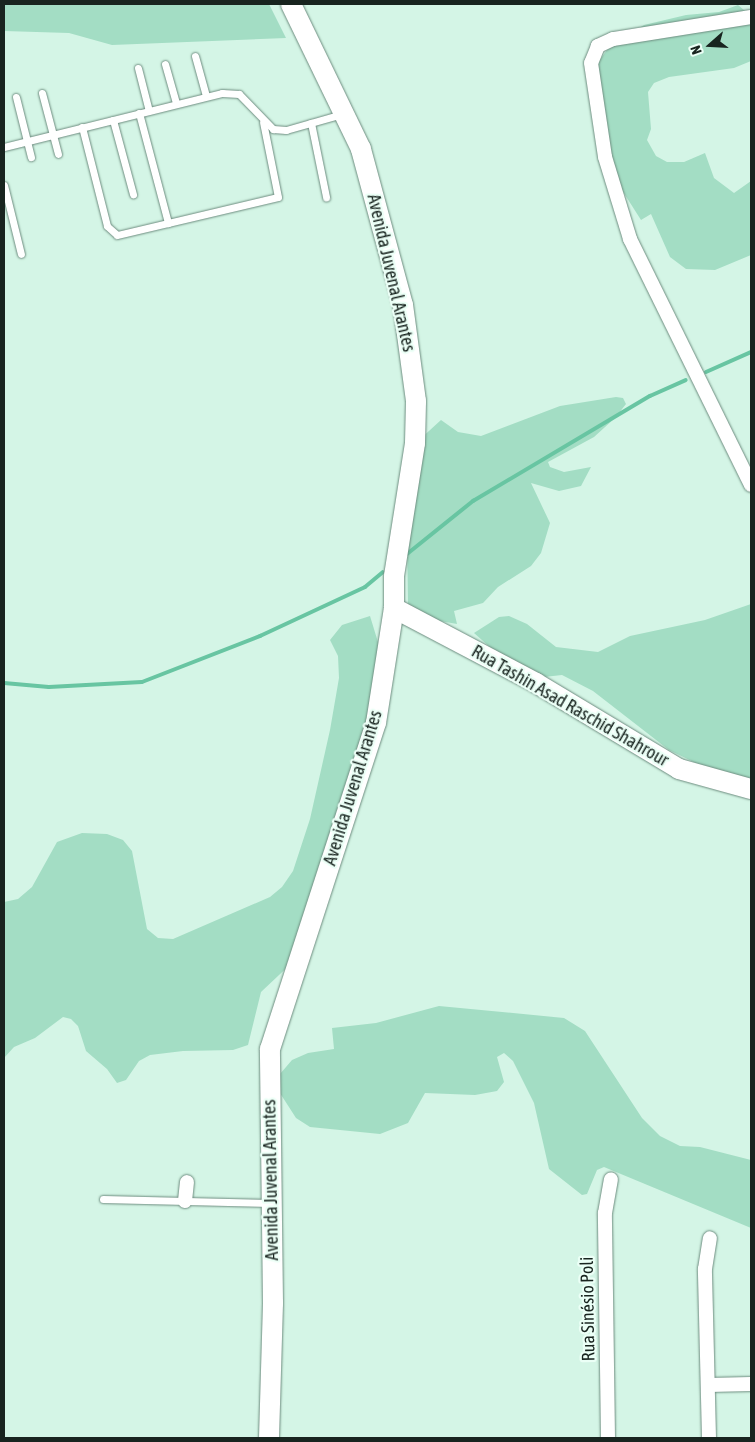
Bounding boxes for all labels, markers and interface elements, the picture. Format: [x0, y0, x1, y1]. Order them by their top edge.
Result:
north arrow [685, 20, 735, 70]
text: N [687, 43, 705, 56]
street label: Avenida Juvenal Arantes [362, 192, 420, 354]
street label: Rua Tashin Asad Raschid Shahrour [468, 641, 672, 771]
street label: Avenida Juvenal Arantes [319, 708, 387, 868]
street label: Avenida Juvenal Arantes [259, 1099, 283, 1261]
street label: Rua Sinésio Poli [576, 1257, 600, 1361]

